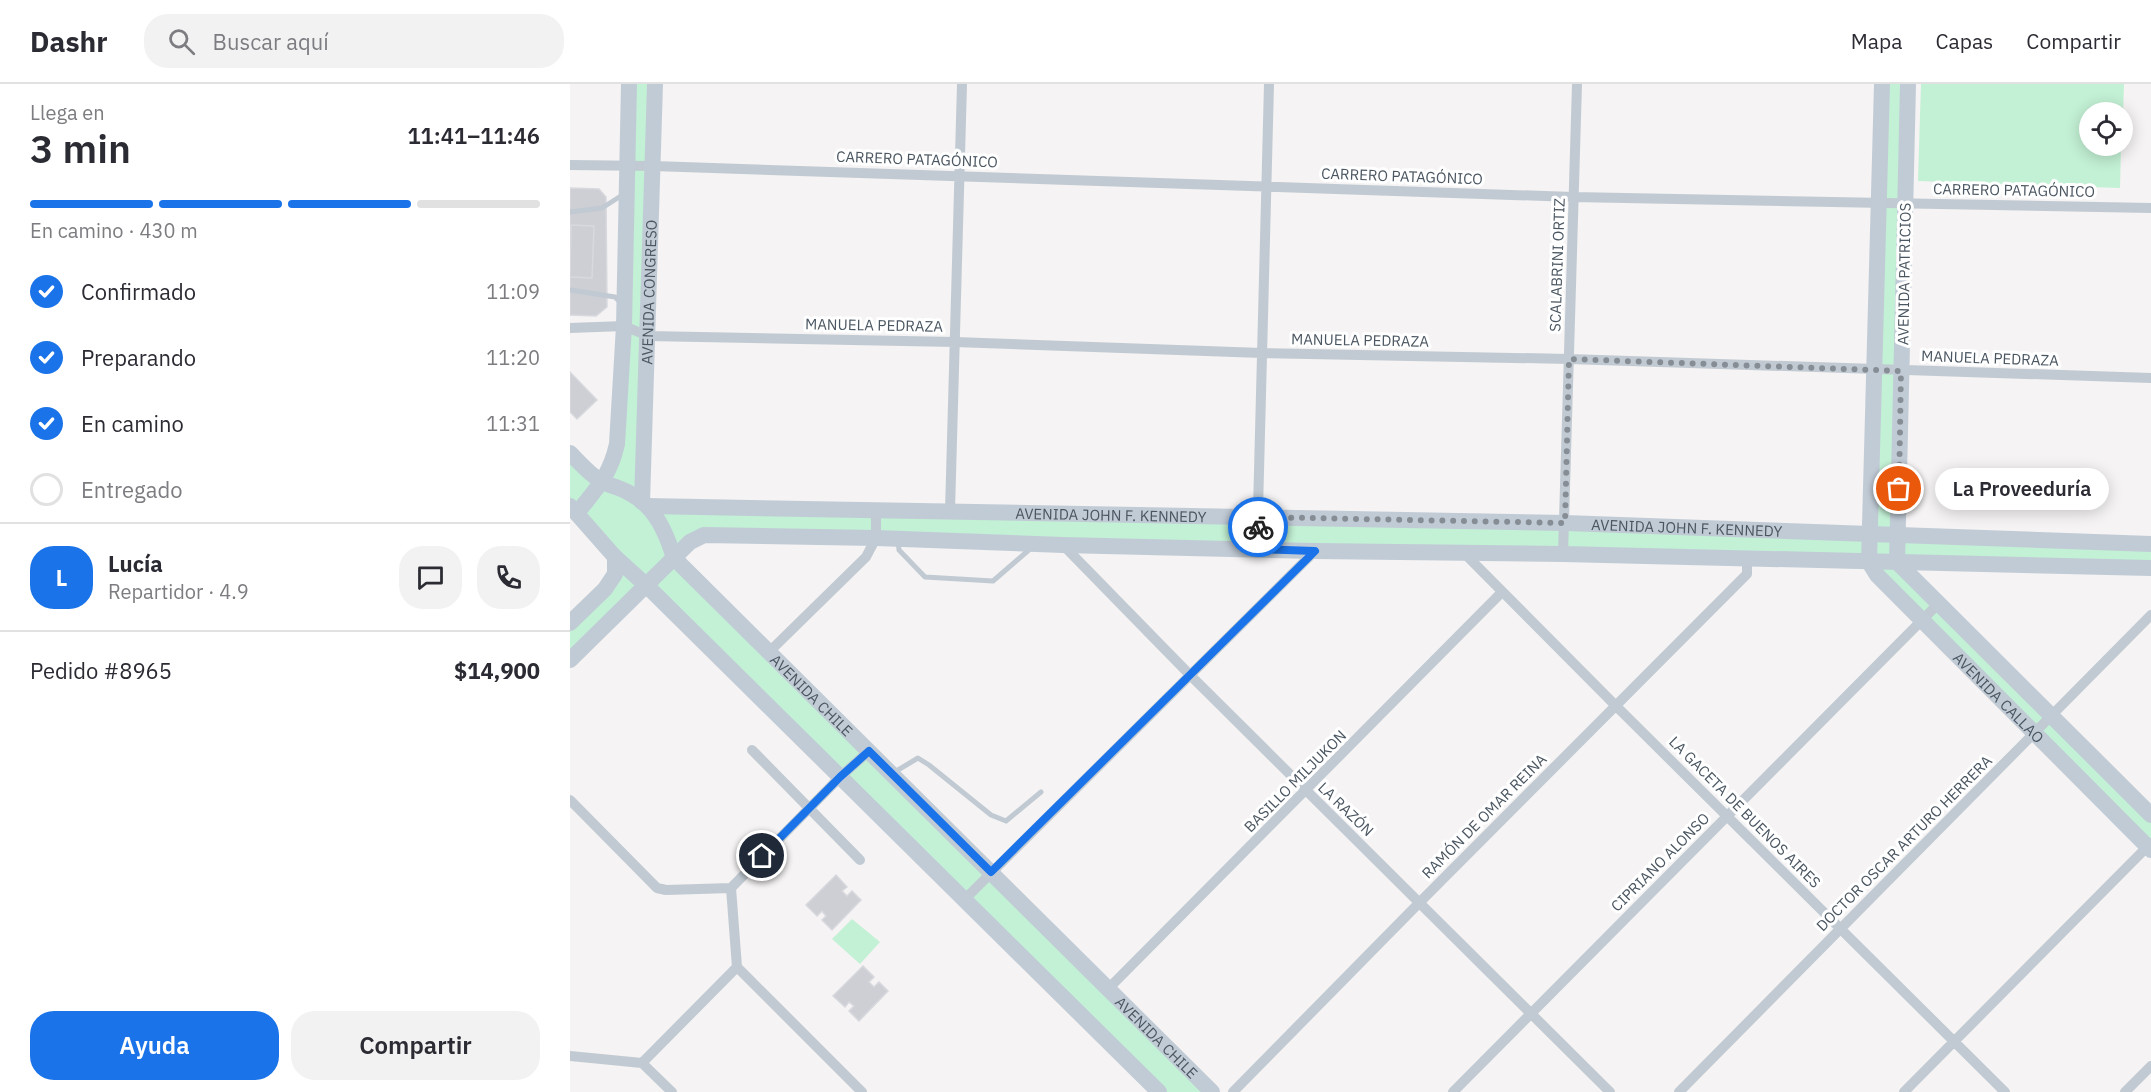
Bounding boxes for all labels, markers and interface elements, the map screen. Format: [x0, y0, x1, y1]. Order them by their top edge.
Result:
search box [144, 14, 564, 68]
text: Dashr [30, 23, 108, 60]
icon: search [165, 25, 198, 58]
text: Buscar aquí [213, 27, 329, 56]
text: Mapa [1851, 27, 1902, 55]
text: Capas [1935, 27, 1993, 55]
text: Compartir [2026, 27, 2121, 55]
text: Llega en [30, 99, 105, 126]
map controls [2079, 102, 2133, 156]
button: locate [2079, 102, 2133, 156]
text: 11:41–11:46 [407, 121, 540, 150]
text: 3 min [30, 123, 131, 174]
street label: CARRERO PATAGÓNICO [836, 147, 998, 171]
street label: CARRERO PATAGÓNICO [1321, 164, 1483, 188]
street label: CARRERO PATAGÓNICO [1933, 179, 2095, 201]
street label: SCALABRINI ORTIZ [1545, 198, 1569, 332]
street label: AVENIDA PATRICIOS [1893, 203, 1915, 345]
text: En camino · 430 m [30, 217, 198, 244]
street label: AVENIDA CONGRESO [637, 219, 660, 365]
icon: check [30, 275, 63, 308]
text: Confirmado [81, 277, 196, 306]
text: 11:09 [486, 278, 540, 305]
street label: MANUELA PEDRAZA [805, 314, 943, 336]
street label: MANUELA PEDRAZA [1291, 329, 1429, 351]
icon: check [30, 341, 63, 374]
text: Preparando [81, 343, 196, 372]
text: 11:20 [486, 344, 540, 371]
street label: MANUELA PEDRAZA [1921, 346, 2060, 370]
icon: check [30, 407, 63, 440]
text: En camino [81, 409, 184, 438]
text: 11:31 [486, 410, 540, 437]
pin [1873, 463, 1924, 514]
callout: La Proveeduría [1935, 468, 2109, 510]
icon: bag [1882, 472, 1915, 505]
text: Entregado [81, 475, 182, 504]
text: La Proveeduría [1953, 475, 2091, 502]
courier [1228, 497, 1288, 557]
street label: AVENIDA JOHN F. KENNEDY [1015, 503, 1207, 526]
icon: bike [1242, 511, 1275, 544]
street label: AVENIDA JOHN F. KENNEDY [1591, 514, 1783, 540]
button: chat [399, 546, 462, 609]
button: phone [477, 546, 540, 609]
text: Lucía [108, 549, 163, 578]
text: L [56, 563, 67, 592]
text: Repartidor · 4.9 [108, 578, 249, 605]
street label: AVENIDA CALLAO [1949, 648, 2048, 747]
street label: AVENIDA CHILE [767, 650, 857, 740]
text: Pedido #8965 [30, 656, 172, 685]
text: $14,900 [454, 656, 540, 685]
street label: BASILLO MILJUKON [1240, 726, 1350, 836]
street label: LA GACETA DE BUENOS AIRES [1665, 732, 1825, 892]
street label: RAMÓN DE OMAR REINA [1418, 749, 1551, 882]
street label: DOCTOR OSCAR ARTURO HERRERA [1812, 751, 1996, 935]
street label: LA RAZÓN [1314, 778, 1378, 840]
street label: CIPRIANO ALONSO [1607, 809, 1713, 915]
pin [736, 830, 787, 881]
icon: home [745, 839, 778, 872]
street label: AVENIDA CHILE [1111, 992, 1202, 1082]
button: Ayuda [30, 1011, 279, 1080]
button: Compartir [291, 1011, 540, 1080]

